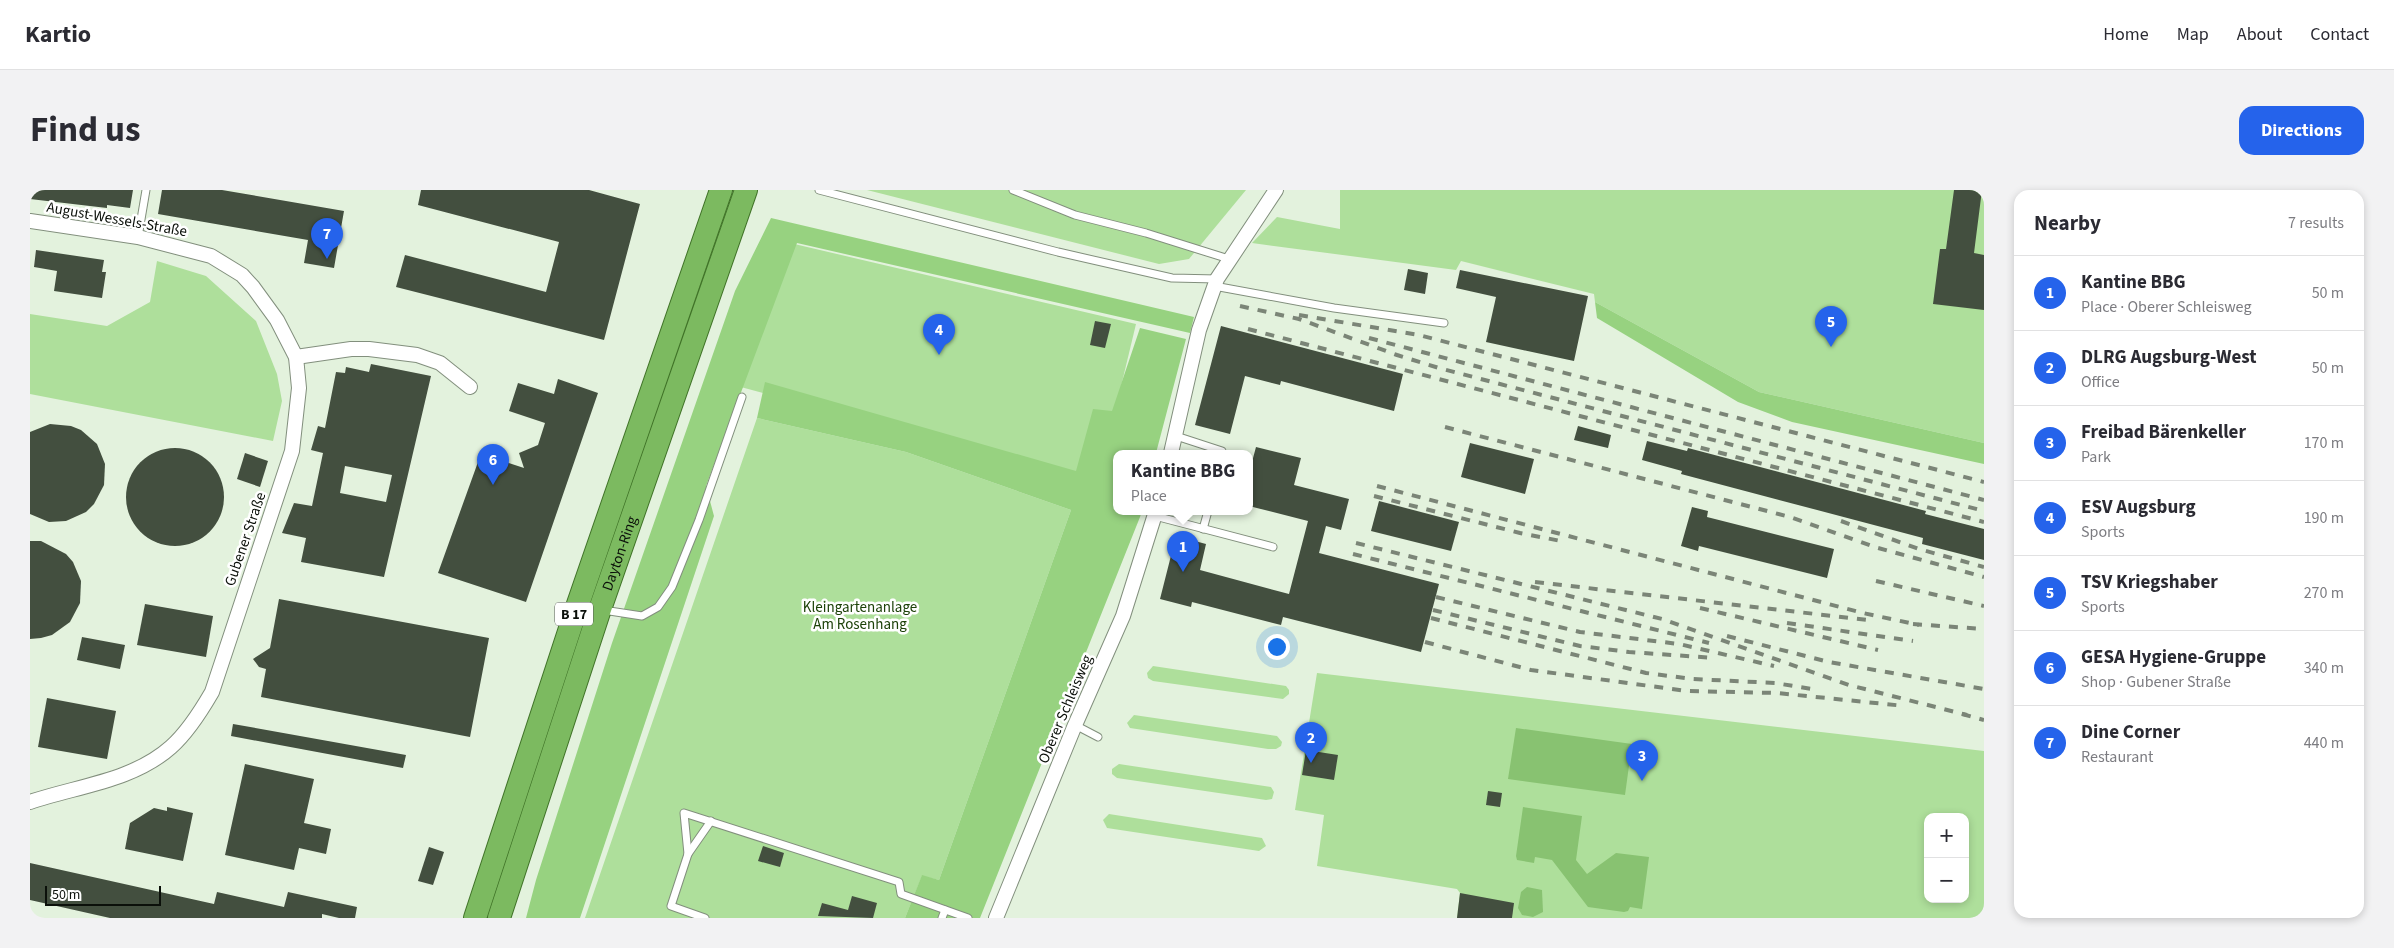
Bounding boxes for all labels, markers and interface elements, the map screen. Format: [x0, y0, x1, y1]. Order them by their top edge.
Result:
text: Kartio [25, 17, 91, 52]
text: Home [2103, 22, 2149, 47]
text: Map [2177, 22, 2209, 47]
text: About [2237, 22, 2282, 47]
text: Contact [2310, 22, 2369, 47]
text: Find us [30, 105, 140, 155]
button: Directions [2239, 106, 2364, 155]
street label: August-Wessels-Straße [45, 197, 189, 242]
text: Nearby [2034, 208, 2101, 238]
text: 7 results [2288, 212, 2344, 234]
pin: 7 [311, 218, 343, 259]
text: Kantine BBG [2081, 269, 2186, 296]
text: 1 [2046, 282, 2054, 304]
text: 50 m [2312, 282, 2344, 304]
text: Place · Oberer Schleisweg [2081, 296, 2251, 318]
pin: 5 [1815, 306, 1847, 347]
pin: 4 [923, 314, 955, 355]
text: DLRG Augsburg-West [2081, 344, 2257, 371]
text: 2 [2046, 357, 2054, 379]
text: 50 m [2312, 357, 2344, 379]
text: Office [2081, 371, 2120, 393]
text: Freibad Bärenkeller [2081, 419, 2246, 446]
text: 3 [2046, 432, 2054, 454]
text: 170 m [2304, 432, 2344, 454]
pin: 6 [477, 444, 509, 485]
text: Park [2081, 446, 2111, 468]
popup [1113, 450, 1253, 515]
text: Kantine BBG [1131, 458, 1235, 485]
text: Place [1131, 485, 1167, 507]
street label: Gubener Straße [220, 489, 271, 589]
text: ESV Augsburg [2081, 494, 2196, 521]
text: 4 [2046, 507, 2054, 529]
text: 190 m [2304, 507, 2344, 529]
street label: Dayton-Ring [597, 513, 643, 594]
text: Sports [2081, 521, 2125, 543]
pin: 1 [1167, 531, 1199, 572]
text: TSV Kriegshaber [2081, 569, 2218, 596]
text: 5 [2046, 582, 2054, 604]
text: 270 m [2304, 582, 2344, 604]
text: Sports [2081, 596, 2125, 618]
park label: Kleingartenanlage Am Rosenhang [803, 597, 917, 635]
road number: B 17 [555, 602, 593, 626]
your location [1264, 634, 1290, 660]
text: GESA Hygiene-Gruppe [2081, 644, 2266, 671]
street label: Oberer Schleisweg [1033, 651, 1098, 767]
text: 6 [2046, 657, 2054, 679]
text: 340 m [2304, 657, 2344, 679]
text: Shop · Gubener Straße [2081, 671, 2231, 693]
text: Dine Corner [2081, 719, 2180, 746]
pin: 2 [1295, 722, 1327, 763]
text: 7 [2046, 732, 2054, 754]
text: 440 m [2304, 732, 2344, 754]
pin: 3 [1626, 740, 1658, 781]
text: Restaurant [2081, 746, 2154, 768]
map controls [1924, 813, 1969, 903]
button: + [1924, 813, 1969, 858]
button: − [1924, 858, 1969, 903]
scale bar [45, 883, 161, 906]
text: 50 m [52, 885, 80, 905]

